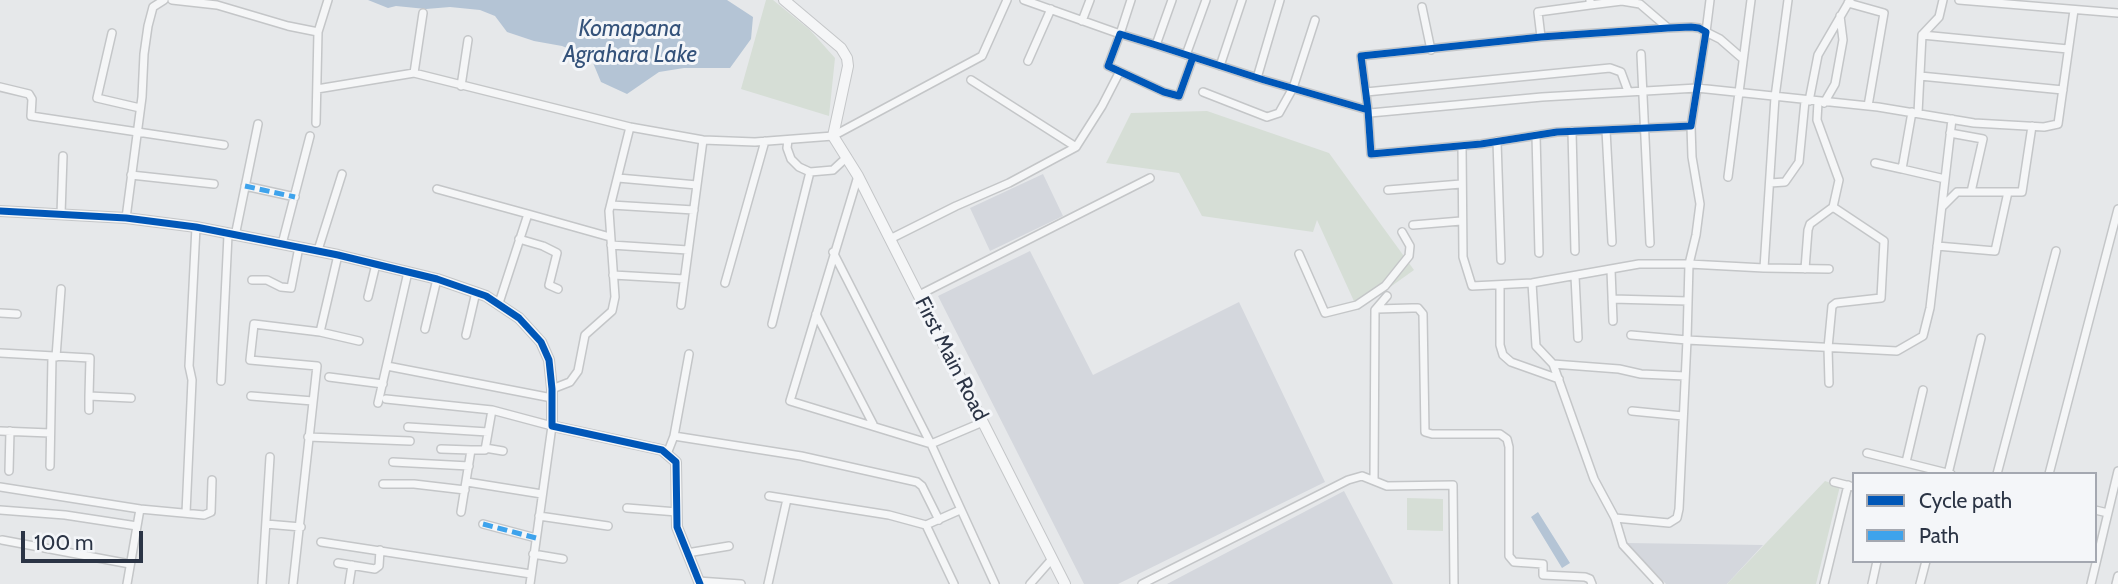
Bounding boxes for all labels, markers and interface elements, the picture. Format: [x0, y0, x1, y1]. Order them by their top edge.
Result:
water label: Komapana Agrahara Lake [563, 15, 697, 69]
street label: First Main Road [909, 293, 993, 425]
legend [1852, 472, 2097, 563]
text: Cycle path [1919, 488, 2012, 513]
scale bar [24, 518, 147, 562]
text: Path [1919, 523, 1959, 548]
text: 100 m [34, 530, 93, 555]

